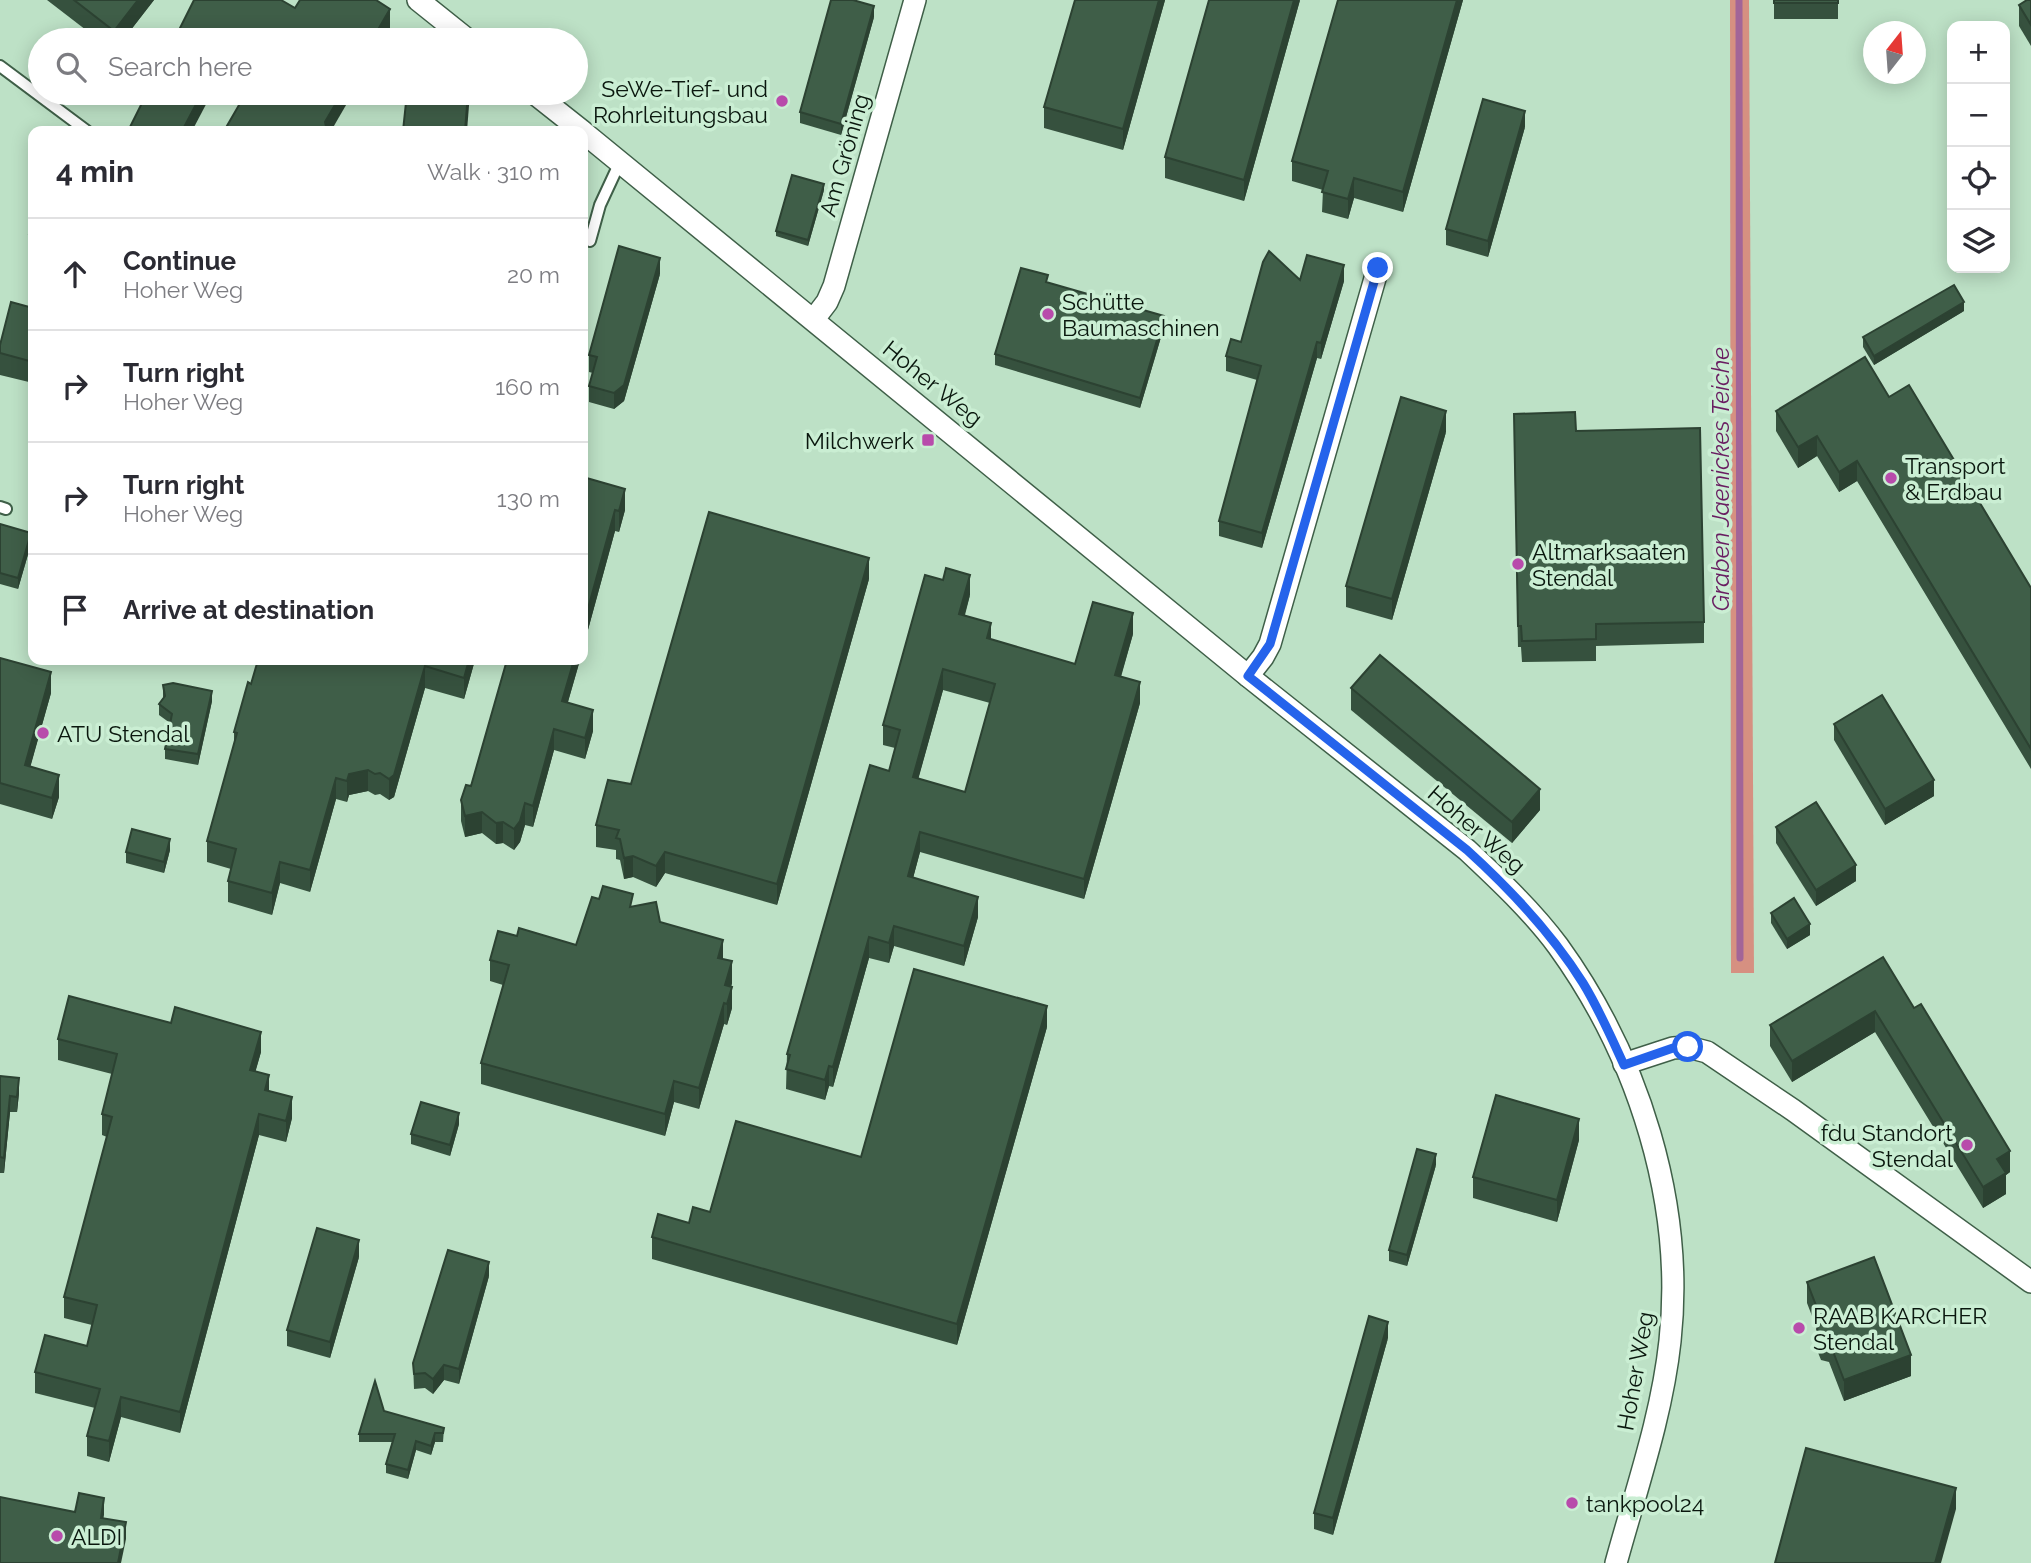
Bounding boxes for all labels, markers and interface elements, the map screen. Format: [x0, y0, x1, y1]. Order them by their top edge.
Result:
north arrow [1863, 21, 1926, 84]
map controls [1947, 21, 2010, 273]
button: + [1947, 21, 2010, 84]
search box [28, 28, 588, 105]
icon: search [52, 48, 90, 86]
text: Search here [108, 52, 252, 82]
place label: SeWe-Tief- und Rohrleitungsbau [593, 75, 768, 128]
button: − [1947, 84, 2010, 147]
street label: Am Gröning [814, 91, 874, 219]
marker: SeWe-Tief- und Rohrleitungsbau [774, 93, 790, 109]
button: locate [1947, 147, 2010, 210]
text: 4 min [56, 154, 134, 189]
text: Walk · 310 m [427, 158, 560, 185]
button: layers [1947, 210, 2010, 273]
text: Continue [123, 246, 236, 276]
route end [1362, 252, 1393, 283]
icon: ahead [56, 255, 94, 293]
text: 20 m [507, 261, 560, 288]
text: Hoher Weg [123, 276, 243, 303]
place label: Schütte Baumaschinen [1062, 288, 1220, 341]
marker: Schütte Baumaschinen [1040, 306, 1056, 322]
street label: Hoher Weg [878, 335, 988, 431]
water label: Graben Jaenickes Teiche [1706, 347, 1735, 611]
text: Turn right [123, 358, 244, 388]
icon: right [56, 367, 94, 405]
text: 160 m [495, 373, 560, 400]
text: Hoher Weg [123, 388, 243, 415]
place label: Milchwerk [805, 427, 914, 454]
marker: Milchwerk [920, 432, 936, 448]
place label: Transport & Erdbau [1905, 452, 2006, 505]
text: Turn right [123, 470, 244, 500]
marker: Transport & Erdbau [1883, 470, 1899, 486]
icon: right [56, 479, 94, 517]
text: 130 m [497, 485, 560, 512]
text: Hoher Weg [123, 500, 243, 527]
place label: Altmarksaaten Stendal [1532, 538, 1686, 591]
marker: Altmarksaaten Stendal [1510, 556, 1526, 572]
icon: arrive [56, 591, 94, 629]
text: Arrive at destination [123, 595, 374, 625]
place label: ATU Stendal [57, 720, 190, 747]
marker: ATU Stendal [35, 725, 51, 741]
street label: Hoher Weg [1423, 779, 1531, 879]
route start [1672, 1031, 1703, 1062]
place label: fdu Standort Stendal [1821, 1119, 1954, 1172]
marker: fdu Standort Stendal [1959, 1137, 1975, 1153]
place label: RAAB KARCHER Stendal [1813, 1302, 1987, 1355]
street label: Hoher Weg [1611, 1309, 1659, 1433]
marker: RAAB KARCHER Stendal [1791, 1320, 1807, 1336]
place label: tankpool24 [1586, 1490, 1704, 1517]
marker: tankpool24 [1564, 1495, 1580, 1511]
place label: ALDI [71, 1523, 122, 1550]
marker: ALDI [49, 1528, 65, 1544]

